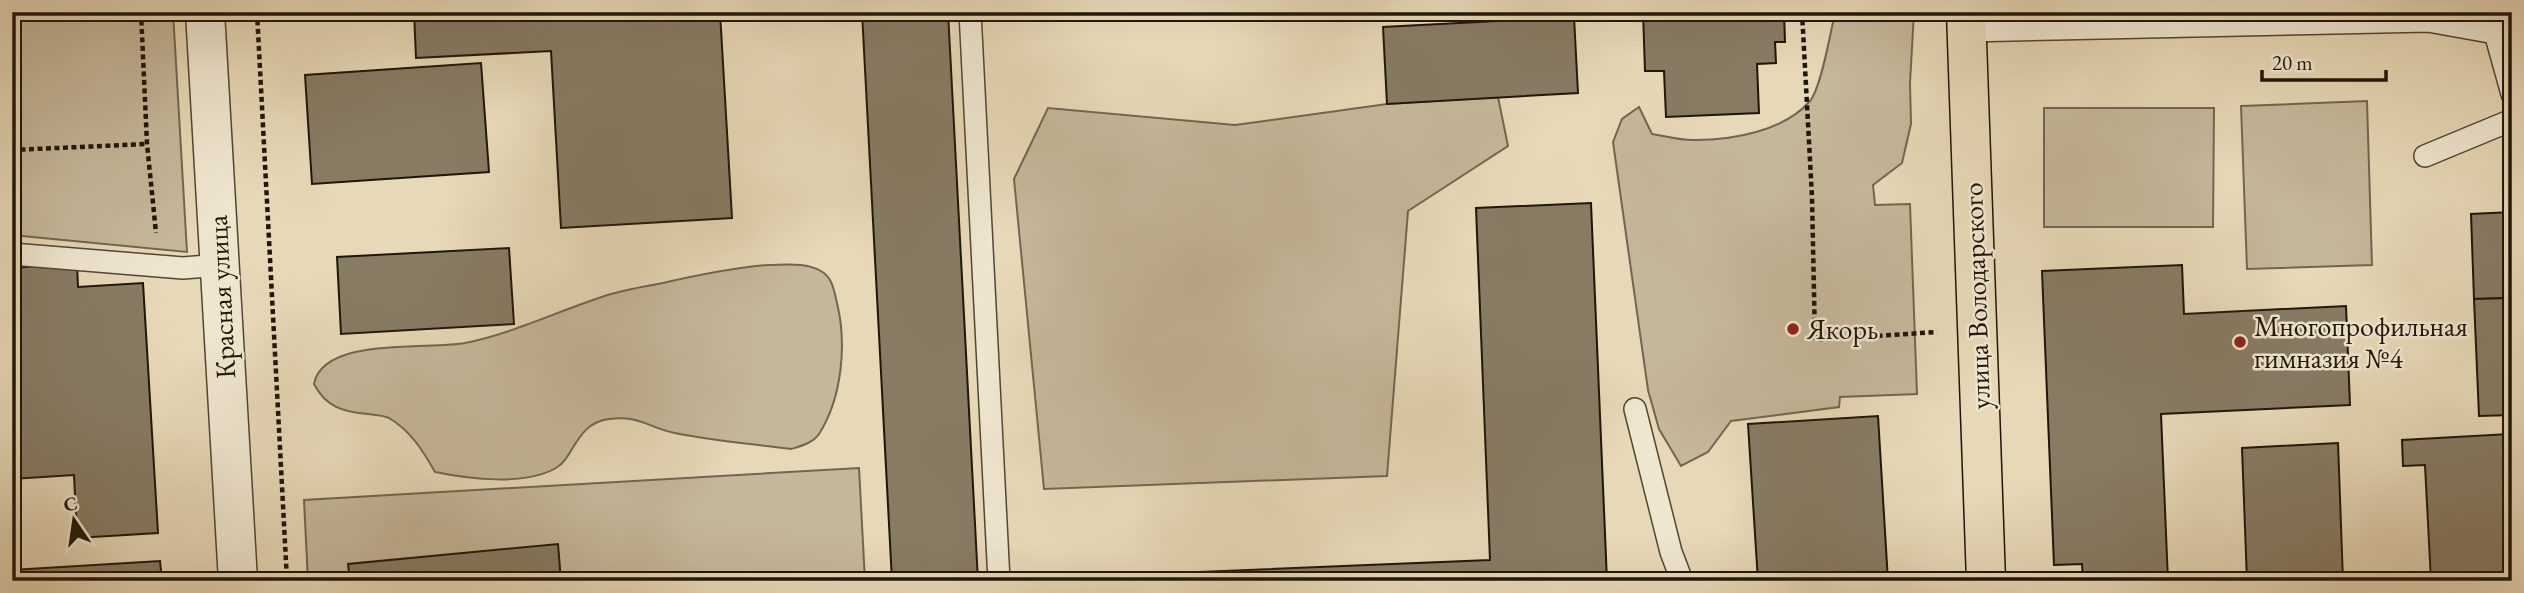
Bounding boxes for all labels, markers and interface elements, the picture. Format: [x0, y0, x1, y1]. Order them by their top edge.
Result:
scale bar [2262, 38, 2386, 82]
text: 20 m [2272, 49, 2313, 76]
street label: улица Володарского [1954, 182, 1998, 410]
street label: Красная улица [199, 213, 243, 380]
place label: Многопрофильная гимназия №4 [2254, 308, 2468, 376]
place label: Якорь [1806, 311, 1878, 347]
marker: Якорь [1785, 321, 1801, 337]
marker: Многопрофильная гимназия №4 [2232, 334, 2248, 350]
north arrow [38, 484, 108, 554]
text: С [61, 490, 80, 518]

